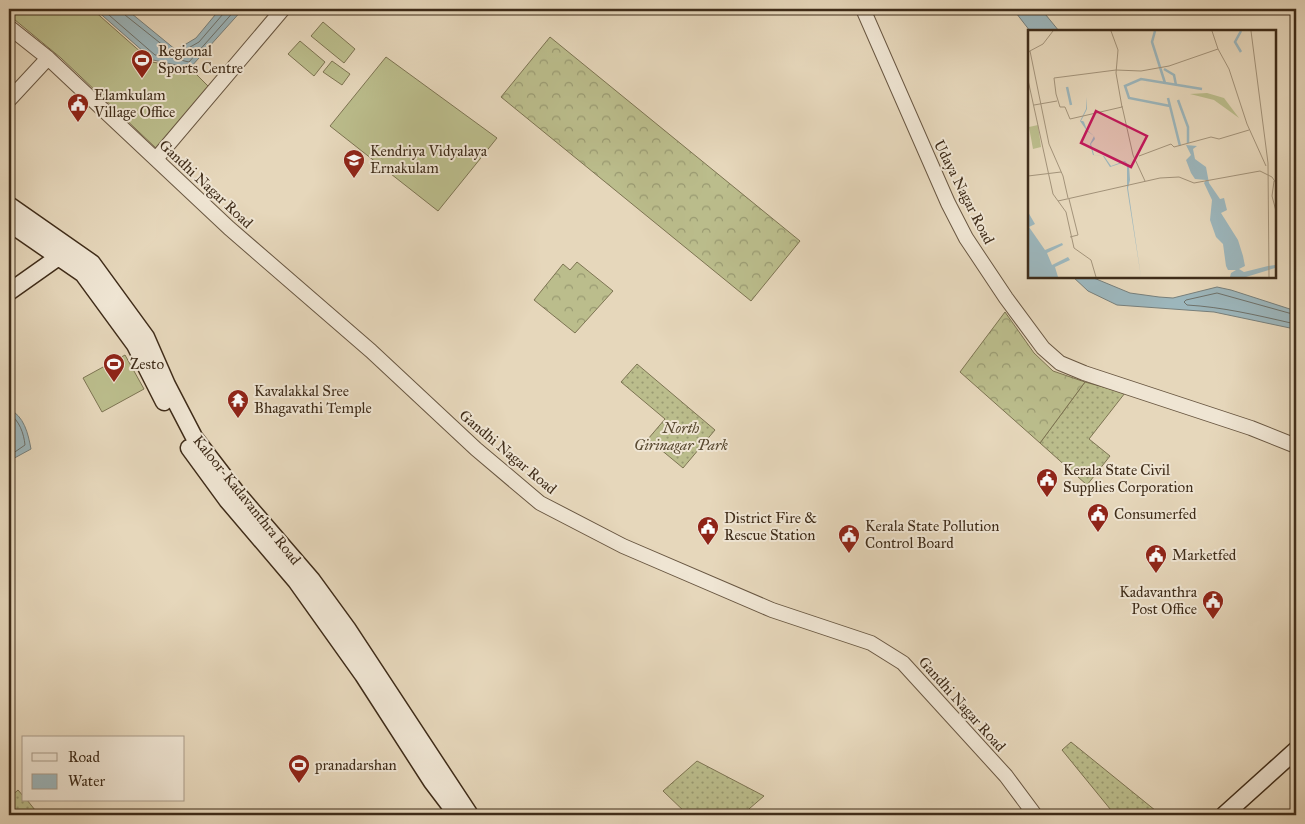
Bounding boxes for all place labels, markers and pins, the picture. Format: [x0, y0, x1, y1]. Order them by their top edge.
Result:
place label: Regional Sports Centre [158, 42, 243, 77]
sports icon: Regional Sports Centre [130, 48, 154, 79]
place label: Elamkulam Village Office [93, 86, 175, 121]
public building icon: Elamkulam Village Office [66, 92, 90, 123]
place label: Kendriya Vidyalaya Ernakulam [370, 142, 488, 177]
school or university icon: Kendriya Vidyalaya Ernakulam [342, 148, 366, 179]
sports icon: Zesto [102, 352, 126, 383]
place label: Zesto [130, 355, 164, 373]
place label: Kavalakkal Sree Bhagavathi Temple [254, 382, 372, 417]
temple icon: Kavalakkal Sree Bhagavathi Temple [226, 388, 250, 419]
place label: Kerala State Civil Supplies Corporation [1063, 461, 1193, 496]
public building icon: Kerala State Civil Supplies Corporation [1035, 467, 1059, 498]
public building icon: Consumerfed [1086, 502, 1110, 533]
place label: Consumerfed [1114, 505, 1197, 523]
place label: District Fire & Rescue Station [724, 509, 817, 544]
public building icon: District Fire & Rescue Station [696, 515, 720, 546]
place label: Kerala State Pollution Control Board [865, 517, 999, 552]
public building icon: Kerala State Pollution Control Board [837, 523, 861, 554]
public building icon: Marketfed [1144, 543, 1168, 574]
place label: Marketfed [1172, 546, 1237, 564]
place label: Kadavanthra Post Office [1119, 583, 1198, 618]
public building icon: Kadavanthra Post Office [1201, 589, 1225, 620]
sports icon: pranadarshan [287, 753, 311, 784]
place label: pranadarshan [314, 756, 397, 774]

